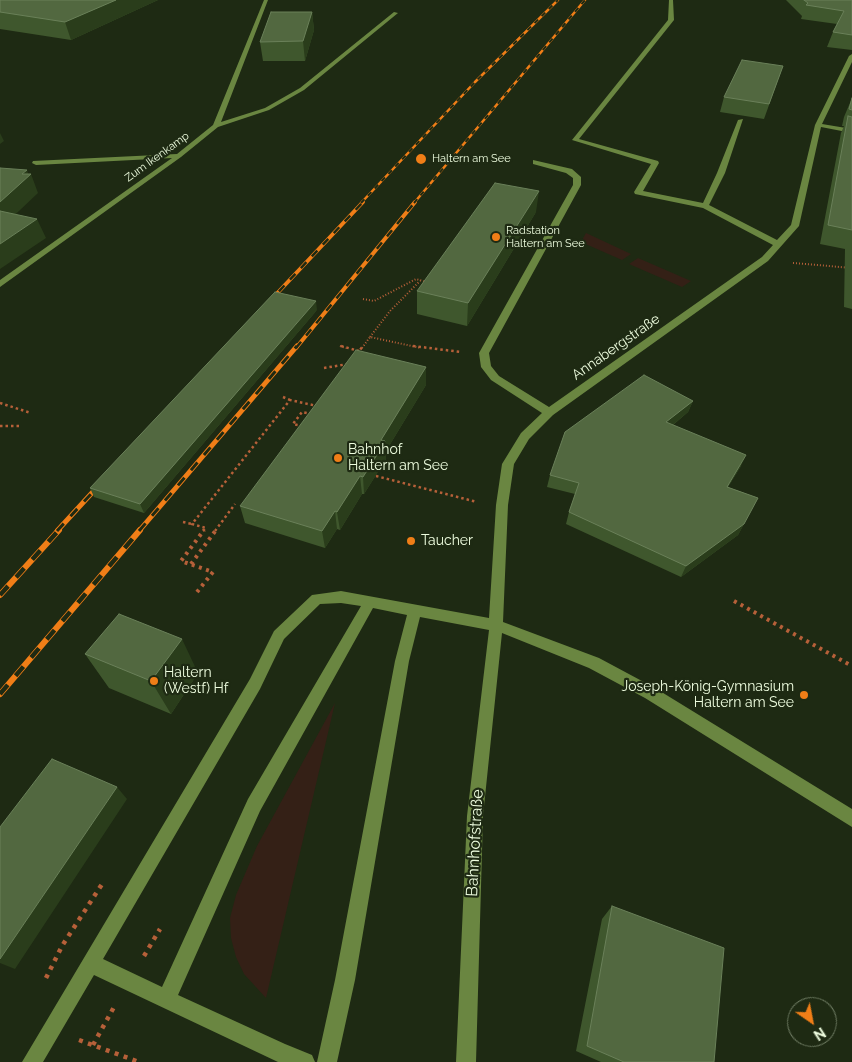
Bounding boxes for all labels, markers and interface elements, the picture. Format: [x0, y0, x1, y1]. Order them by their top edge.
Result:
street label: Zum Ikenkamp [122, 129, 192, 185]
marker: Haltern am See [414, 152, 428, 166]
place label: Haltern am See [432, 152, 511, 166]
place label: Radstation Haltern am See [506, 224, 585, 250]
marker: Radstation Haltern am See [490, 231, 502, 243]
street label: Annabergstraße [569, 310, 663, 384]
place label: Bahnhof Haltern am See [348, 442, 448, 474]
marker: Bahnhof Haltern am See [332, 452, 344, 464]
place label: Taucher [421, 533, 473, 549]
marker: Taucher [405, 535, 417, 547]
place label: Haltern (Westf) Hf [164, 665, 228, 698]
marker: Haltern (Westf) Hf [148, 675, 160, 687]
place label: Joseph-König-Gymnasium Haltern am See [622, 679, 794, 712]
marker: Joseph-König-Gymnasium Haltern am See [798, 689, 810, 701]
street label: Bahnhofstraße [463, 789, 487, 897]
north arrow [787, 997, 837, 1047]
text: N [811, 1024, 828, 1043]

